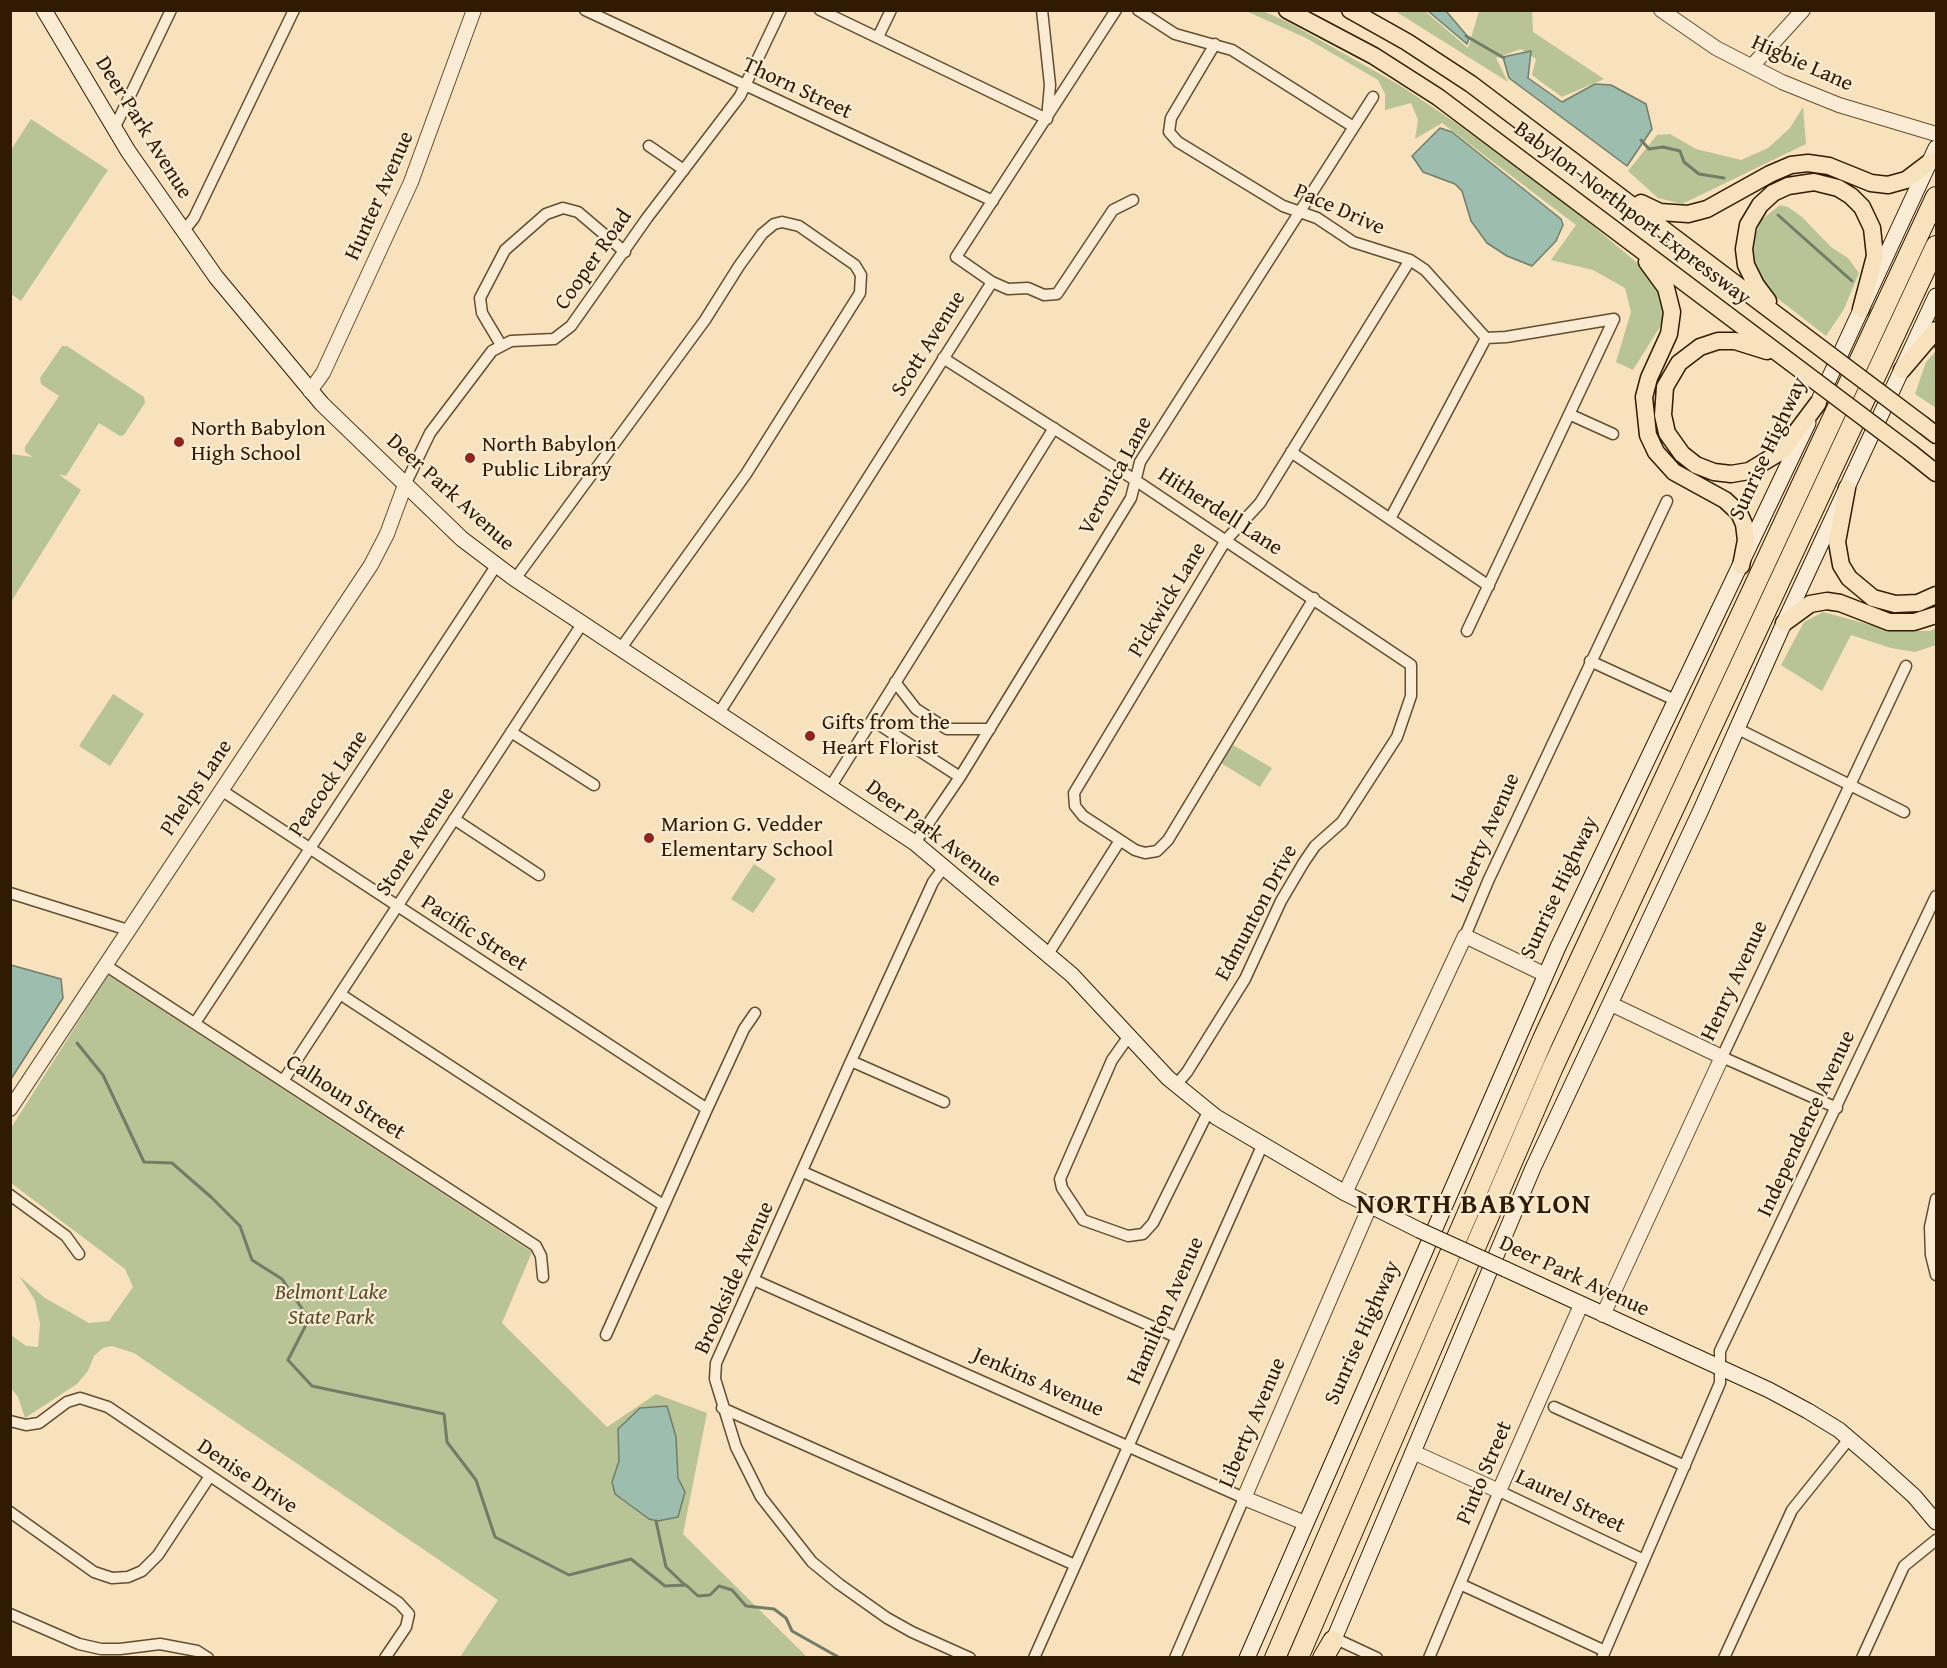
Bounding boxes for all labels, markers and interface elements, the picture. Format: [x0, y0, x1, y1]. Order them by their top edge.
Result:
street label: Higbie Lane [1747, 30, 1857, 98]
street label: Deer Park Avenue [89, 52, 197, 204]
street label: Thorn Street [738, 52, 856, 126]
street label: Babylon-Northport Expressway [1508, 116, 1756, 312]
street label: Hunter Avenue [340, 127, 420, 265]
street label: Pace Drive [1290, 178, 1388, 242]
street label: Cooper Road [550, 205, 638, 315]
street label: Scott Avenue [886, 286, 972, 402]
street label: Sunrise Highway [1724, 373, 1814, 525]
street label: Veronica Lane [1074, 412, 1158, 540]
place label: North Babylon High School [191, 416, 326, 468]
street label: Deer Park Avenue [381, 429, 519, 557]
place label: North Babylon Public Library [482, 432, 617, 484]
marker: North Babylon High School [172, 435, 186, 449]
marker: North Babylon Public Library [463, 451, 477, 465]
street label: Hitherdell Lane [1153, 462, 1287, 562]
street label: Pickwick Lane [1123, 538, 1213, 662]
place label: Gifts from the Heart Florist [822, 710, 950, 762]
street label: Peacock Lane [284, 726, 374, 842]
marker: Gifts from the Heart Florist [803, 729, 817, 743]
street label: Phelps Lane [155, 735, 239, 841]
street label: Liberty Avenue [1446, 769, 1526, 907]
street label: Deer Park Avenue [860, 774, 1006, 894]
street label: Stone Avenue [371, 782, 461, 902]
place label: Marion G. Vedder Elementary School [661, 812, 833, 864]
street label: Sunrise Highway [1515, 812, 1605, 964]
marker: Marion G. Vedder Elementary School [642, 831, 656, 845]
street label: Edmunton Drive [1210, 840, 1304, 986]
street label: Pacific Street [416, 890, 532, 978]
street label: Henry Avenue [1696, 917, 1774, 1045]
street label: Independence Avenue [1752, 1027, 1862, 1221]
street label: Calhoun Street [280, 1050, 410, 1146]
district label: NORTH BABYLON [1356, 1189, 1592, 1223]
street label: Brookside Avenue [690, 1198, 780, 1358]
street label: Deer Park Avenue [1495, 1231, 1653, 1323]
street label: Hamilton Avenue [1122, 1233, 1210, 1389]
street label: Sunrise Highway [1319, 1257, 1407, 1409]
park label: Belmont Lake State Park [275, 1280, 387, 1332]
street label: Jenkins Avenue [968, 1342, 1108, 1424]
street label: Liberty Avenue [1214, 1354, 1292, 1492]
street label: Pinto Street [1451, 1417, 1519, 1529]
street label: Denise Drive [192, 1434, 302, 1520]
street label: Laurel Street [1511, 1464, 1629, 1540]

